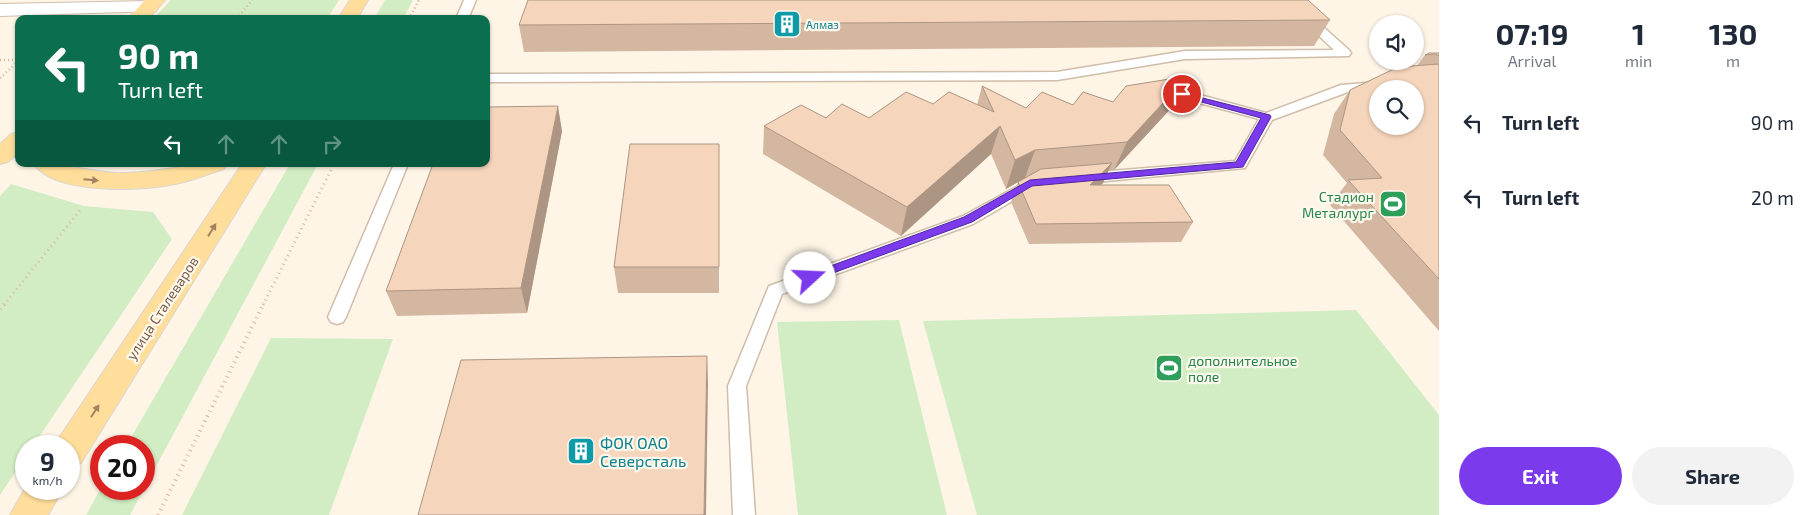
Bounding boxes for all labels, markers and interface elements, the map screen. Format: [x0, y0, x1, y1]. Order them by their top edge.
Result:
building icon: Алмаз [772, 9, 802, 39]
map controls [1369, 15, 1424, 135]
button: sound [1369, 15, 1424, 70]
text: 07:19 [1495, 15, 1569, 51]
text: 1 [1632, 15, 1645, 51]
text: 130 [1709, 15, 1758, 51]
place label: Алмаз [806, 18, 839, 31]
text: 90 m [118, 34, 199, 76]
icon: left [35, 35, 100, 100]
text: Arrival [1508, 51, 1556, 70]
text: min [1625, 51, 1652, 70]
text: m [1726, 51, 1740, 70]
pin [1161, 73, 1203, 115]
text: Turn left [118, 76, 203, 102]
icon: arrive [1168, 80, 1196, 108]
button: search [1369, 80, 1424, 135]
icon: left [1459, 109, 1487, 137]
text: Turn left [1502, 111, 1579, 134]
text: 90 m [1751, 111, 1794, 134]
icon: left [159, 130, 187, 158]
icon: ahead [212, 130, 240, 158]
icon: ahead [265, 130, 293, 158]
icon: right [318, 130, 346, 158]
one-way arrow [83, 176, 99, 184]
icon: left [1459, 184, 1487, 212]
text: Turn left [1502, 186, 1579, 209]
text: 20 m [1751, 186, 1794, 209]
place label: Стадион Металлург [1302, 188, 1375, 221]
sports icon: Стадион Металлург [1378, 189, 1408, 219]
one-way arrow [208, 224, 217, 237]
position arrow [783, 251, 835, 303]
street label: улица Сталеваров [122, 253, 202, 363]
place label: дополнительное поле [1188, 352, 1297, 385]
sports icon: дополнительное поле [1154, 353, 1184, 383]
one-way arrow [91, 404, 100, 418]
place label: ФОК ОАО Северсталь [600, 433, 686, 470]
speed limit sign: 20 [90, 435, 155, 500]
building icon: ФОК ОАО Северсталь [566, 436, 596, 466]
text: 9 [40, 446, 55, 476]
button: Exit [1459, 447, 1622, 505]
button: Share [1632, 447, 1794, 505]
text: km/h [33, 473, 62, 487]

